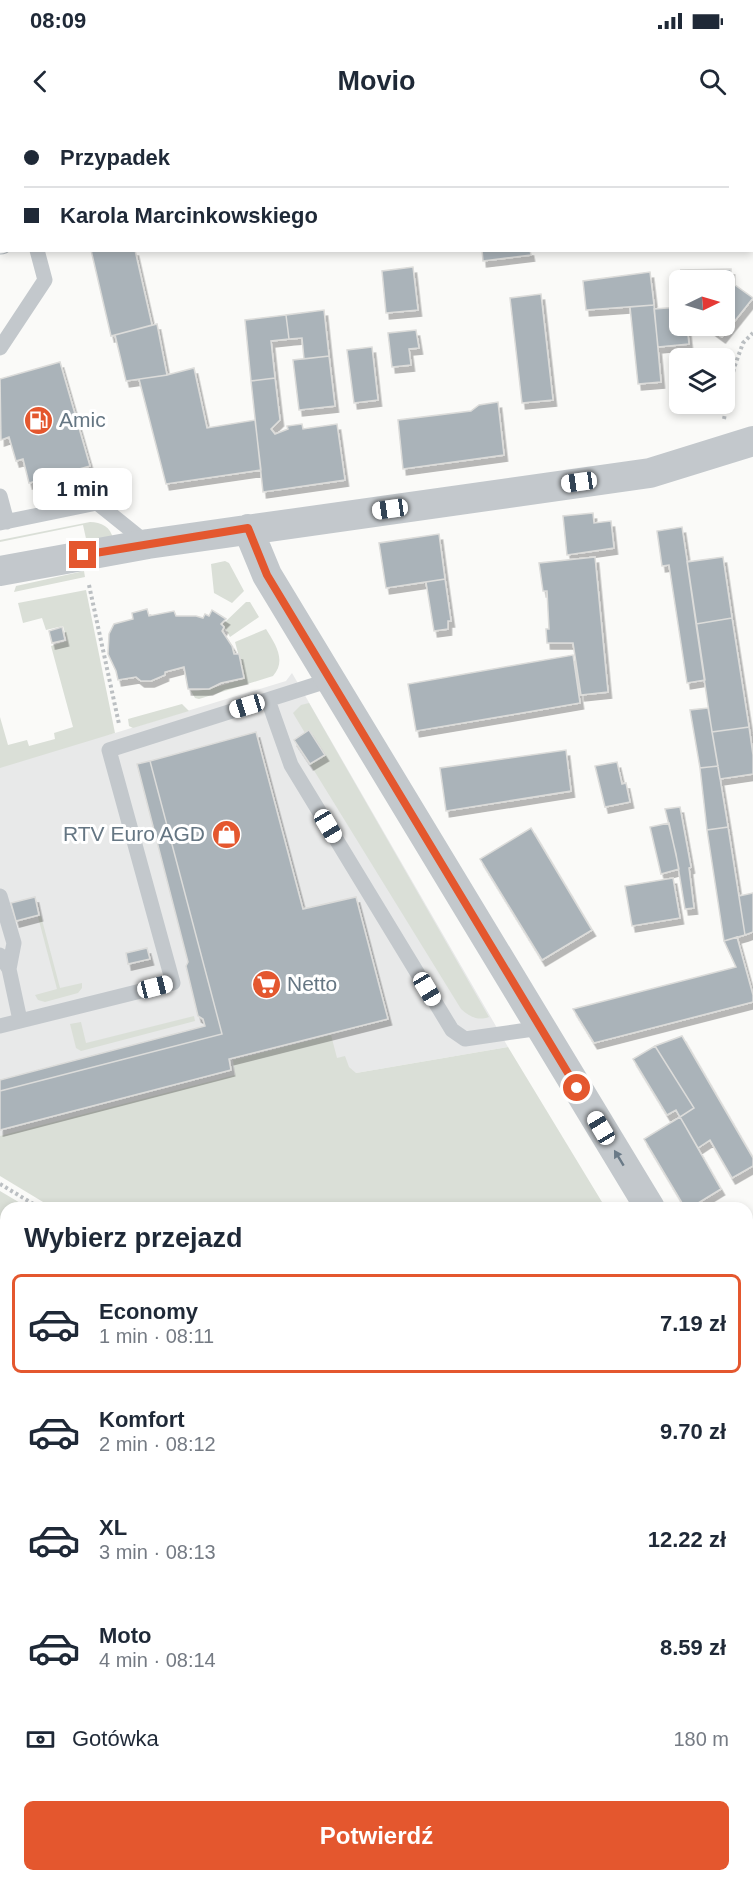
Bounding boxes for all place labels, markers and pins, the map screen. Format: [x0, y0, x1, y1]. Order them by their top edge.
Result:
fuel station icon: Amic [22, 404, 54, 436]
place label: Amic [59, 408, 106, 431]
shop icon: RTV Euro AGD [210, 818, 242, 850]
place label: RTV Euro AGD [63, 822, 205, 845]
supermarket icon: Netto [250, 968, 282, 1000]
place label: Netto [287, 972, 337, 995]

